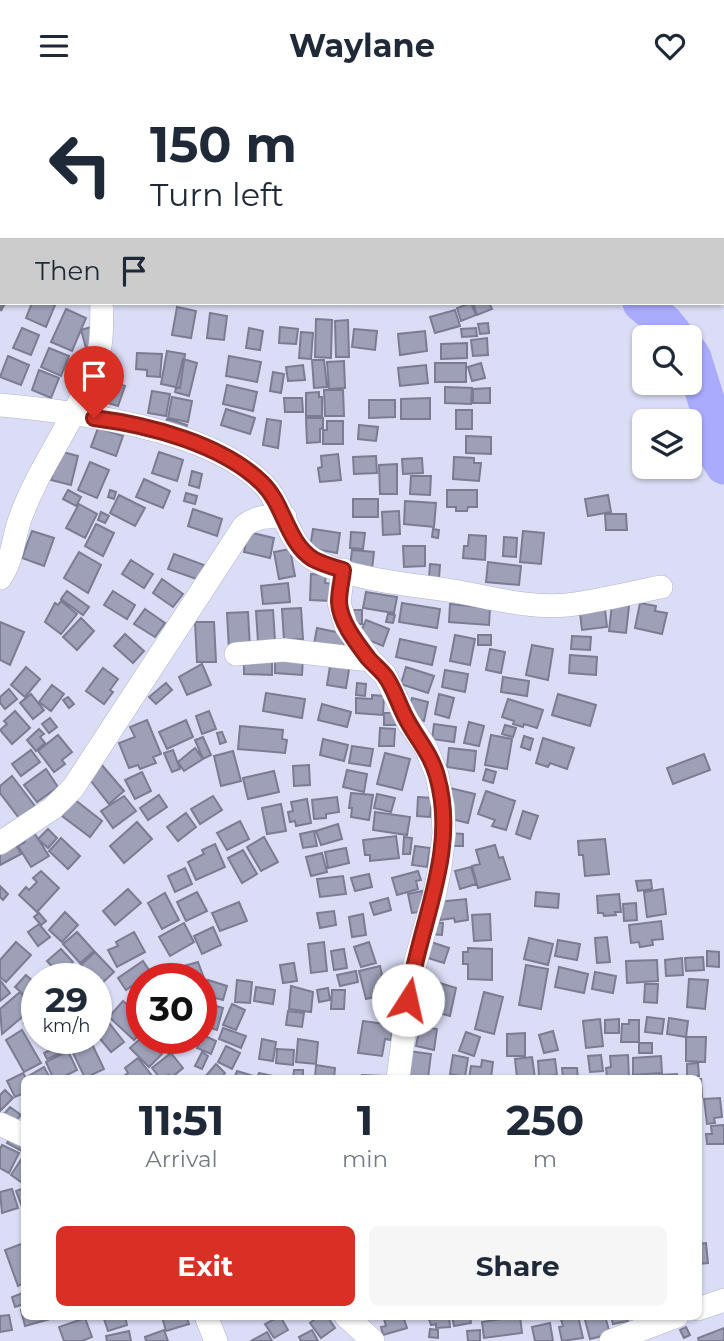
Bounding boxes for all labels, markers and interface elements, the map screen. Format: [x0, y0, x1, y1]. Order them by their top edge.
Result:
text: Waylane [289, 26, 435, 65]
icon: menu [35, 27, 73, 65]
icon: heart [651, 27, 689, 65]
text: 150 m [150, 115, 297, 174]
icon: left [35, 119, 126, 210]
text: Turn left [150, 175, 284, 214]
icon: arrive [115, 252, 153, 290]
text: Then [35, 255, 101, 287]
map controls [632, 325, 702, 479]
button: search [632, 325, 702, 395]
pin [64, 346, 124, 418]
icon: arrive [75, 357, 113, 395]
button: layers [632, 409, 702, 479]
speed limit sign: 30 [126, 963, 217, 1054]
position arrow [371, 963, 445, 1037]
text: 29 [45, 978, 88, 1021]
text: km/h [42, 1015, 91, 1037]
text: 11:51 [139, 1094, 224, 1146]
text: 1 [357, 1094, 373, 1146]
text: 250 [506, 1094, 584, 1146]
text: Arrival [145, 1145, 218, 1173]
text: min [342, 1145, 388, 1173]
text: m [533, 1145, 557, 1173]
button: Exit [56, 1226, 355, 1306]
button: Share [369, 1226, 667, 1306]

